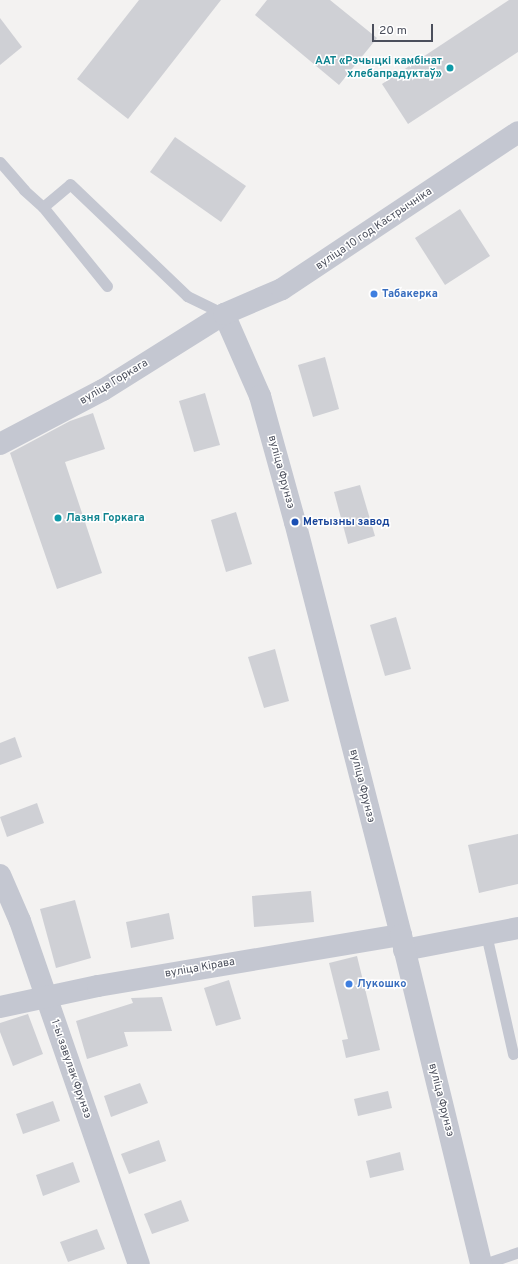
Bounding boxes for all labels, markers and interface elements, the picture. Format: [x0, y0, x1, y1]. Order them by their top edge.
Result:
scale bar [374, 16, 435, 42]
text: 20 m [379, 23, 407, 39]
place label: ААТ «Рэчыцкі камбінат хлебапрадуктаў» [315, 55, 442, 81]
marker: ААТ «Рэчыцкі камбінат хлебапрадуктаў» [445, 63, 455, 73]
street label: вуліца 10 год Кастрычніка [313, 185, 435, 273]
place label: Табакерка [382, 287, 438, 301]
marker: Табакерка [369, 289, 379, 299]
street label: вуліца Горкага [78, 357, 150, 407]
street label: вуліца Фрунзэ [265, 434, 297, 510]
place label: Лазня Горкага [66, 511, 145, 525]
marker: Лазня Горкага [53, 513, 63, 523]
place label: Метызны завод [303, 515, 390, 529]
marker: Метызны завод [290, 517, 300, 527]
street label: вуліца Фрунзэ [346, 748, 378, 824]
street label: вуліца Кірава [164, 955, 236, 981]
place label: Лукошко [357, 977, 406, 991]
marker: Лукошко [344, 979, 354, 989]
street label: 1-ы завулак Фрунзэ [48, 1018, 94, 1120]
street label: вуліца Фрунзэ [425, 1062, 457, 1138]

